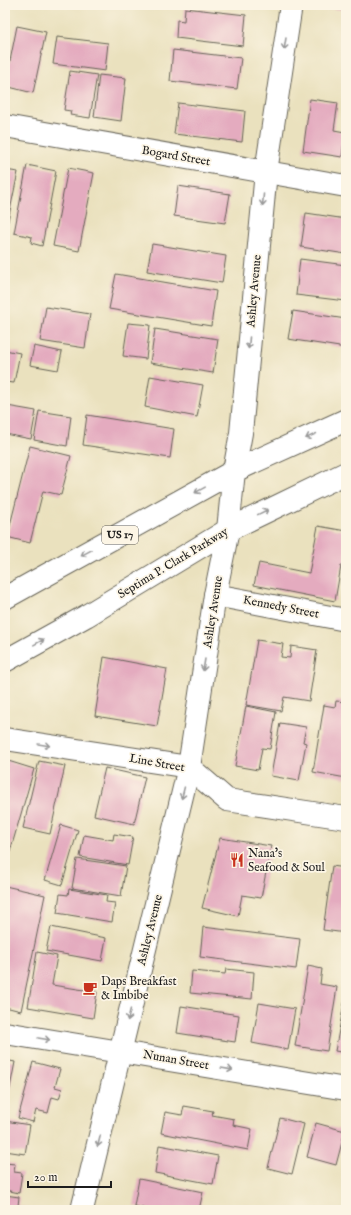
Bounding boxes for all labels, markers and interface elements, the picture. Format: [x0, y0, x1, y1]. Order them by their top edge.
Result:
one-way arrow [281, 37, 289, 50]
street label: Bogard Street [141, 143, 211, 169]
one-way arrow [259, 193, 267, 206]
street label: Ashley Avenue [243, 254, 265, 329]
one-way arrow [246, 336, 253, 349]
one-way arrow [305, 433, 317, 440]
one-way arrow [194, 487, 206, 495]
one-way arrow [256, 508, 268, 516]
street label: Septima P. Clark Parkway [115, 524, 232, 603]
road number: US 17 [102, 526, 138, 544]
one-way arrow [81, 550, 93, 558]
street label: Ashley Avenue [200, 574, 226, 650]
street label: Kennedy Street [242, 592, 320, 622]
one-way arrow [33, 637, 45, 645]
one-way arrow [200, 658, 208, 671]
one-way arrow [37, 741, 50, 749]
street label: Line Street [128, 751, 186, 775]
one-way arrow [178, 786, 186, 799]
place label: Nana's Seafood & Soul [248, 846, 326, 875]
restaurant icon: Nana's Seafood & Soul [229, 852, 245, 868]
street label: Ashley Avenue [134, 892, 166, 968]
place label: Daps Breakfast & Imbibe [101, 974, 177, 1003]
cafe icon: Daps Breakfast & Imbibe [82, 980, 98, 996]
one-way arrow [125, 1008, 132, 1021]
one-way arrow [37, 1035, 50, 1043]
street label: Nunan Street [142, 1047, 210, 1073]
one-way arrow [220, 1065, 233, 1073]
one-way arrow [94, 1134, 102, 1147]
scale bar [28, 1163, 111, 1189]
text: 20 m [34, 1170, 57, 1185]

